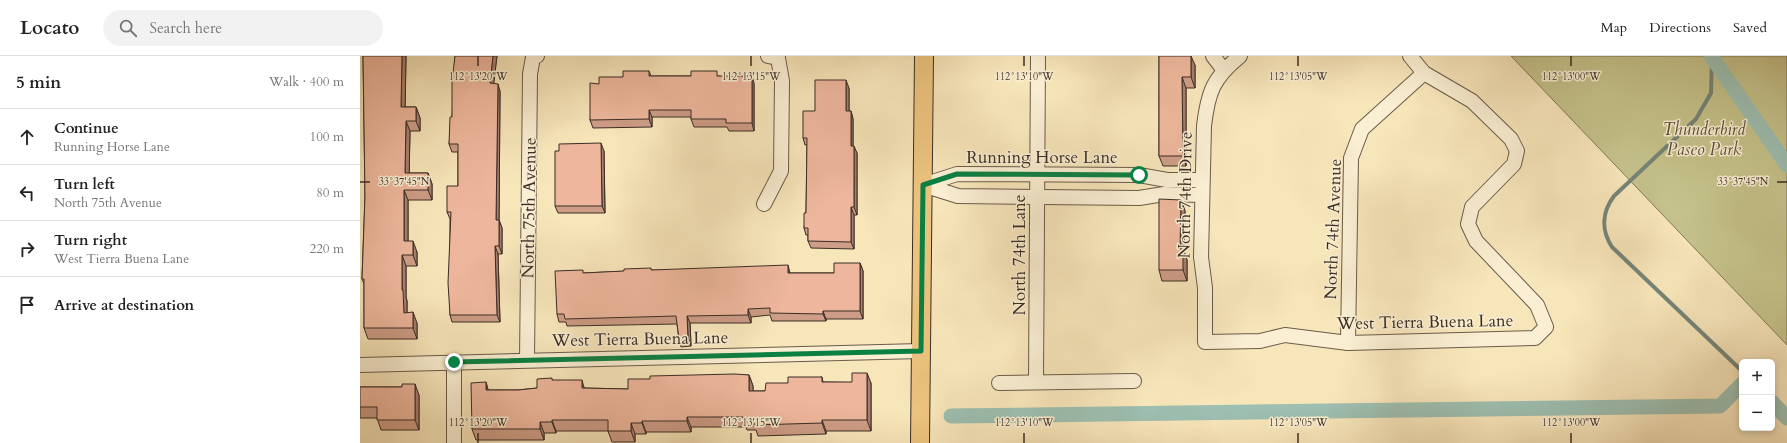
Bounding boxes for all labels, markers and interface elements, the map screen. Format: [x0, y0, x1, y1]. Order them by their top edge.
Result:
search box [103, 10, 383, 46]
text: Locato [20, 15, 79, 41]
icon: search [117, 17, 139, 39]
text: Search here [149, 18, 222, 38]
text: Map [1601, 18, 1627, 37]
text: Directions [1649, 18, 1711, 37]
text: Saved [1733, 18, 1767, 37]
text: 112°13'20"W [449, 70, 508, 84]
text: 112°13'15"W [722, 70, 781, 84]
text: 112°13'10"W [995, 70, 1054, 84]
text: 112°13'05"W [1269, 70, 1328, 84]
text: 112°13'00"W [1542, 70, 1601, 84]
text: 5 min [16, 71, 61, 94]
text: Walk · 400 m [269, 73, 344, 91]
text: Continue [54, 118, 119, 138]
park label: Thunderbird Paseo Park [1662, 118, 1746, 161]
icon: ahead [16, 126, 38, 148]
text: 100 m [310, 128, 344, 146]
street label: North 74th Drive [1172, 131, 1198, 259]
street label: North 75th Avenue [516, 137, 542, 279]
text: Running Horse Lane [54, 138, 170, 156]
street label: Running Horse Lane [966, 146, 1118, 169]
street label: North 74th Avenue [1319, 158, 1347, 300]
route start [1130, 166, 1148, 184]
text: Turn left [54, 174, 115, 194]
text: 33°37'45"N [379, 175, 430, 189]
text: 33°37'45"N [1718, 175, 1769, 189]
icon: left [16, 182, 38, 204]
text: 80 m [316, 184, 344, 202]
text: North 75th Avenue [54, 194, 162, 212]
street label: North 74th Lane [1008, 195, 1031, 315]
text: Turn right [54, 230, 127, 250]
icon: right [16, 238, 38, 260]
text: 220 m [310, 240, 344, 258]
text: West Tierra Buena Lane [54, 250, 189, 268]
icon: arrive [16, 294, 38, 316]
text: Arrive at destination [54, 295, 194, 315]
street label: West Tierra Buena Lane [1336, 309, 1513, 335]
street label: West Tierra Buena Lane [551, 326, 728, 352]
route end [445, 353, 463, 371]
map controls [1739, 359, 1775, 431]
button: + [1739, 359, 1775, 395]
button: − [1739, 395, 1775, 431]
text: 112°13'20"W [449, 416, 508, 430]
text: 112°13'15"W [722, 416, 781, 430]
text: 112°13'10"W [995, 416, 1054, 430]
text: 112°13'05"W [1269, 416, 1328, 430]
text: 112°13'00"W [1542, 416, 1601, 430]

